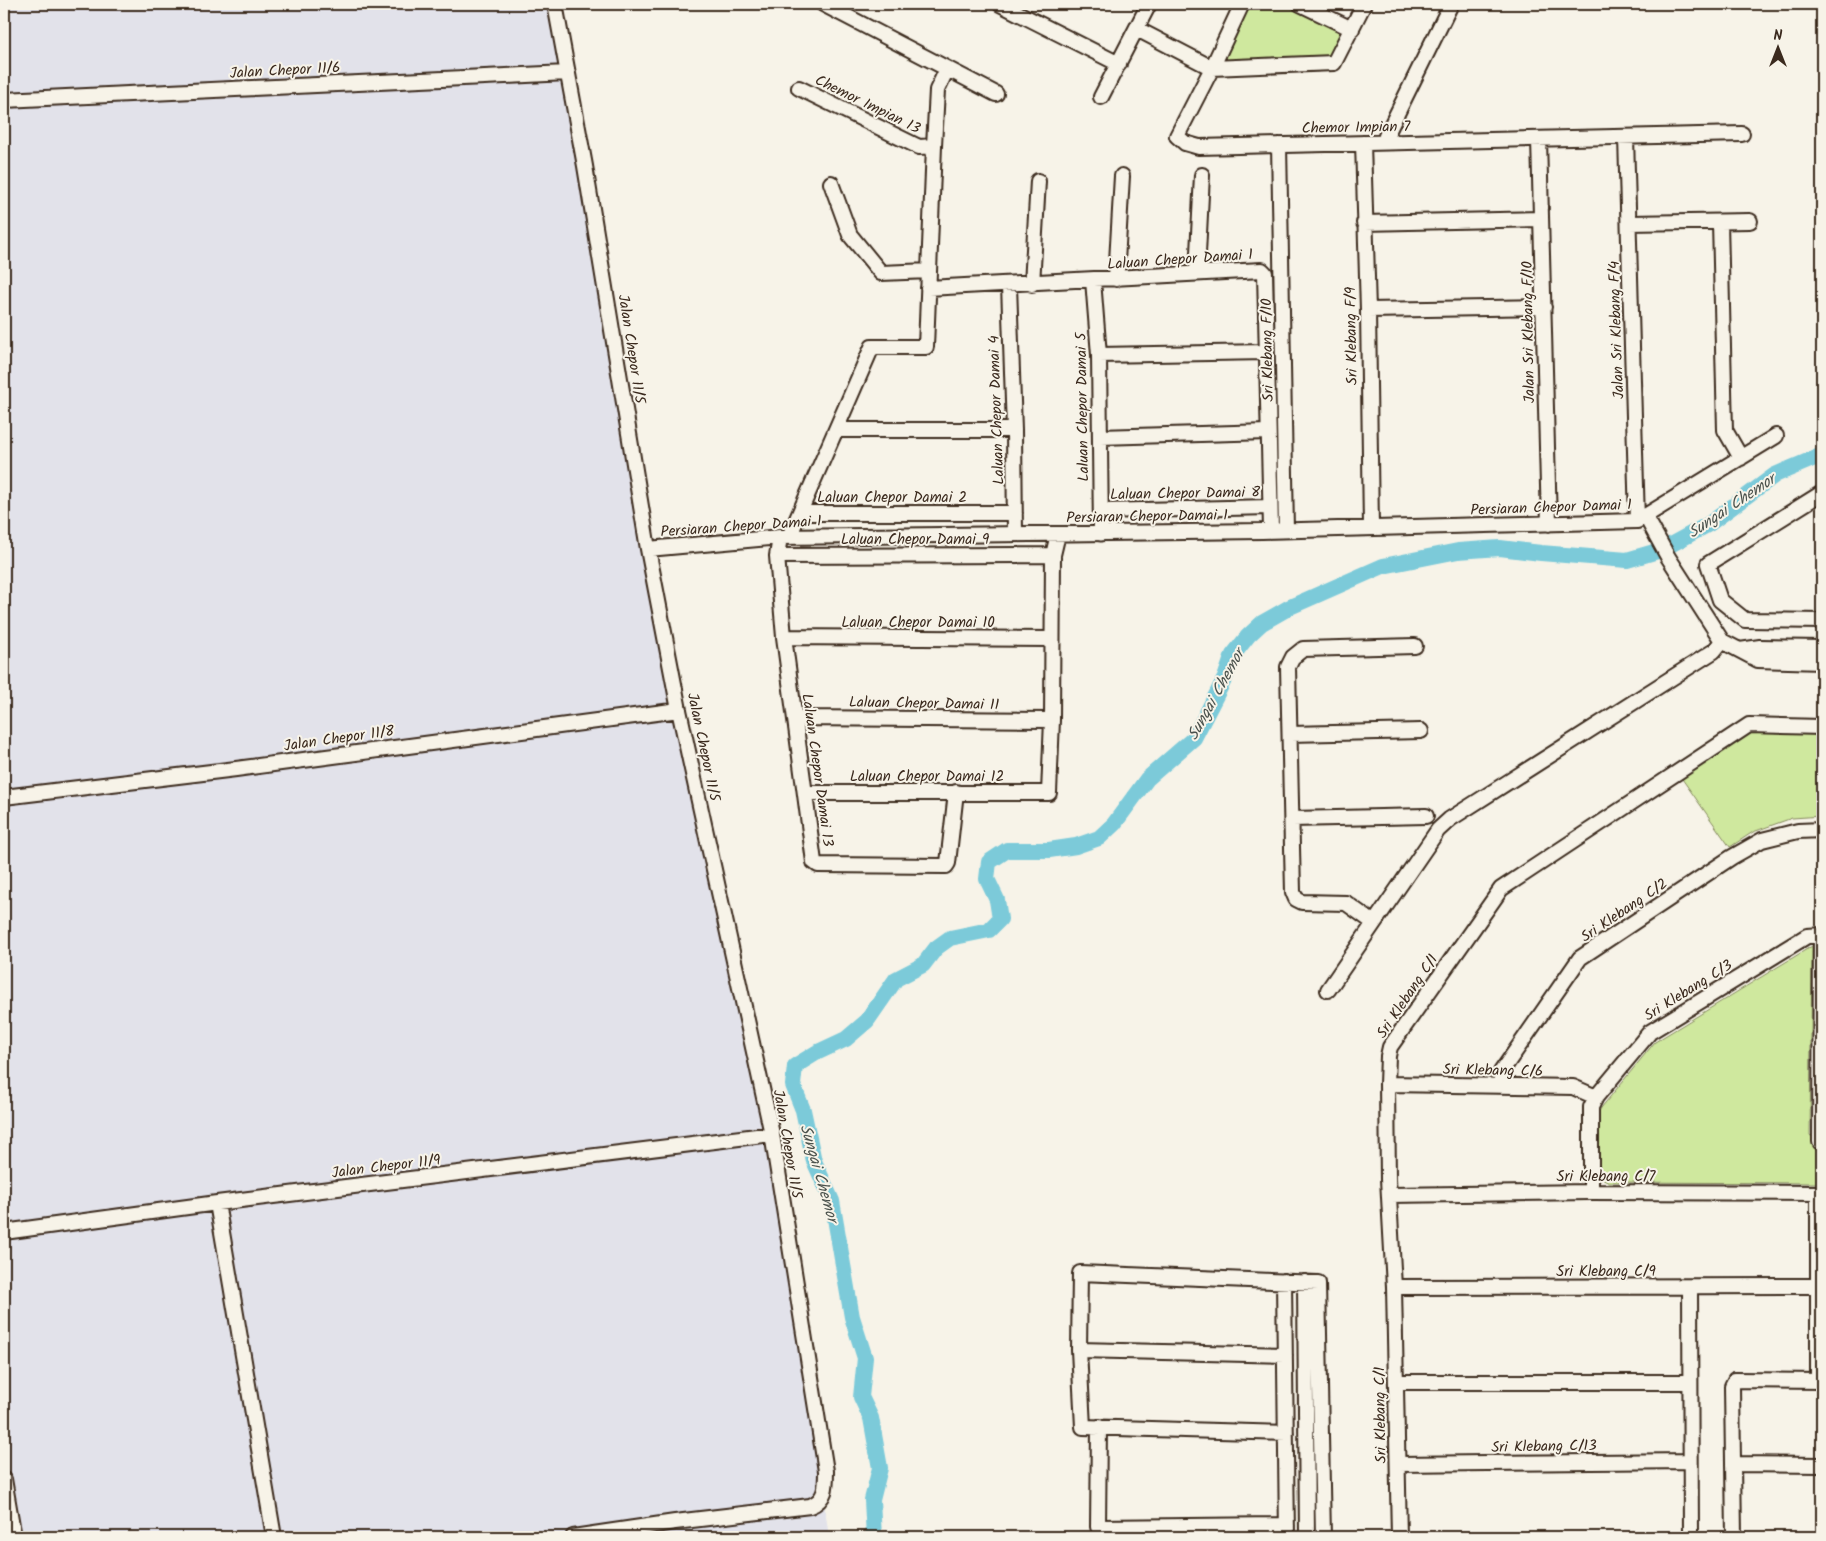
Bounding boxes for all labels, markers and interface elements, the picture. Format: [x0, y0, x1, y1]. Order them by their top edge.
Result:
north arrow [1754, 22, 1804, 72]
text: N [1774, 25, 1783, 47]
street label: Jalan Chepor 11/6 [229, 56, 341, 86]
street label: Chemor Impian 13 [811, 69, 925, 141]
street label: Chemor Impian 7 [1301, 115, 1412, 141]
street label: Laluan Chepor Damai 1 [1106, 243, 1254, 277]
street label: Jalan Sri Klebang F/10 [1516, 260, 1542, 403]
street label: Jalan Sri Klebang F/4 [1603, 261, 1631, 399]
street label: Sri Klebang F/9 [1339, 286, 1365, 385]
street label: Jalan Chepor 11/5 [611, 293, 652, 406]
street label: Sri Klebang F/10 [1255, 298, 1281, 402]
street label: Laluan Chepor Damai 5 [1070, 331, 1096, 482]
street label: Laluan Chepor Damai 4 [982, 335, 1012, 485]
water label: Sungai Chemor [1683, 466, 1784, 545]
street label: Laluan Chepor Damai 8 [1110, 481, 1261, 507]
street label: Laluan Chepor Damai 2 [817, 486, 967, 510]
street label: Persiaran Chepor Damai 1 [1470, 493, 1632, 523]
street label: Persiaran Chepor Damai 1 [1066, 504, 1228, 530]
street label: Persiaran Chepor Damai 1 [660, 509, 823, 545]
street label: Laluan Chepor Damai 9 [841, 528, 990, 552]
street label: Laluan Chepor Damai 10 [841, 611, 995, 635]
water label: Sungai Chemor [1181, 641, 1253, 745]
street label: Jalan Chepor 11/5 [680, 691, 726, 805]
street label: Laluan Chepor Damai 11 [848, 691, 1000, 717]
street label: Laluan Chepor Damai 13 [794, 692, 840, 849]
street label: Jalan Chepor 11/8 [282, 719, 397, 759]
street label: Laluan Chepor Damai 12 [850, 765, 1004, 789]
street label: Sri Klebang C/2 [1576, 873, 1673, 949]
street label: Sri Klebang C/1 [1371, 949, 1445, 1043]
street label: Sri Klebang C/3 [1639, 954, 1738, 1028]
street label: Sri Klebang C/6 [1443, 1058, 1543, 1084]
street label: Jalan Chepor 11/5 [766, 1088, 809, 1201]
water label: Sungai Chemor [793, 1122, 845, 1229]
street label: Jalan Chepor 11/9 [330, 1148, 443, 1186]
street label: Sri Klebang C/7 [1556, 1165, 1657, 1189]
street label: Sri Klebang C/9 [1556, 1260, 1656, 1284]
street label: Sri Klebang C/1 [1368, 1366, 1394, 1464]
street label: Sri Klebang C/13 [1491, 1434, 1597, 1460]

